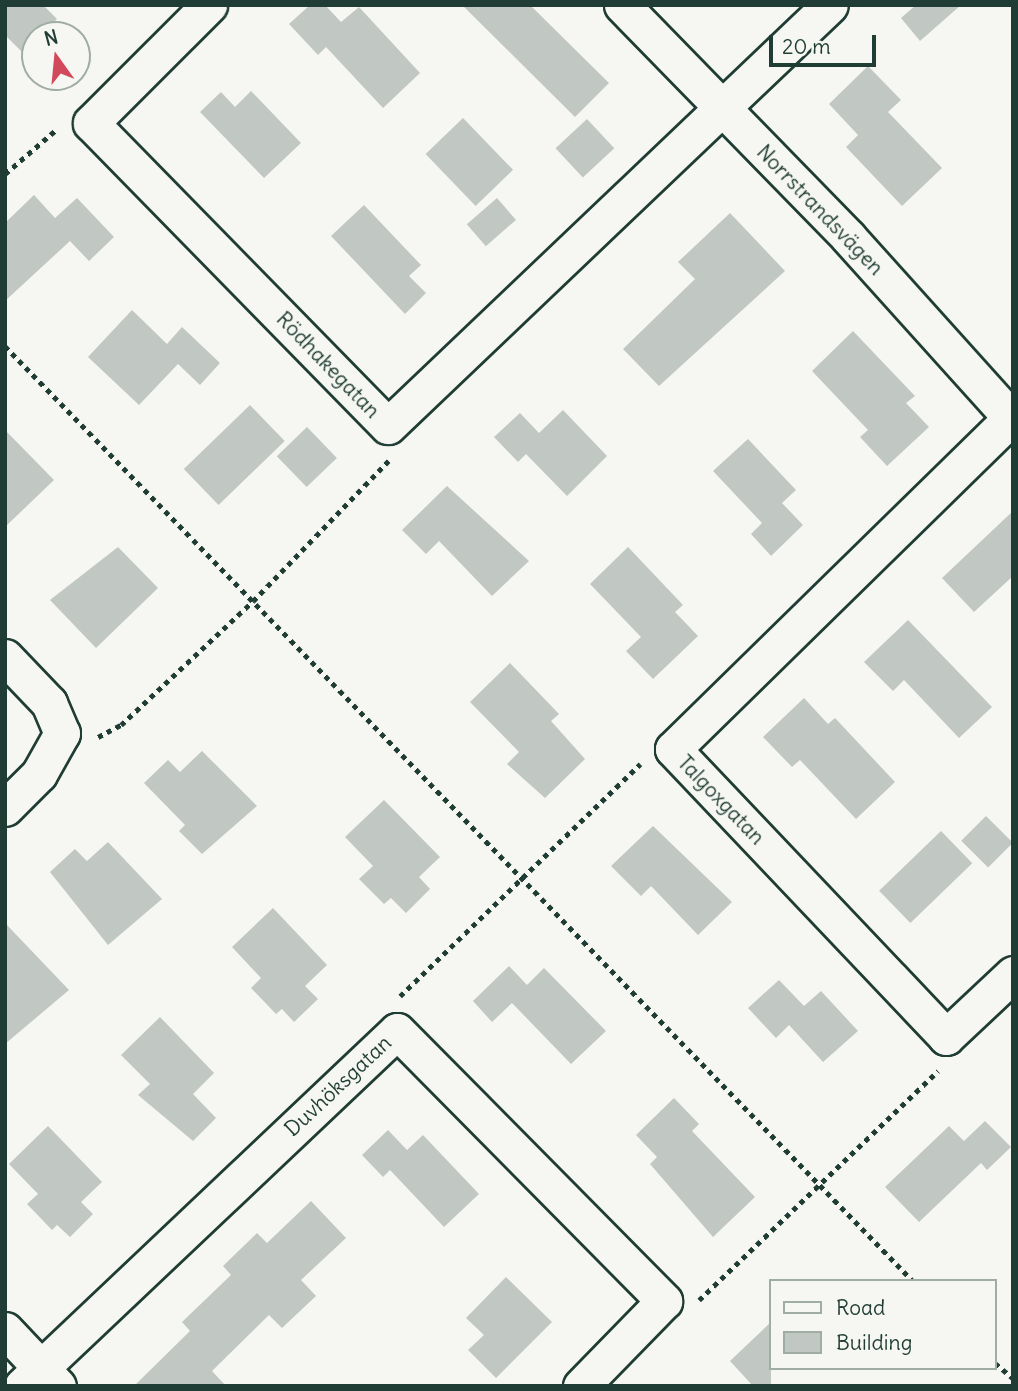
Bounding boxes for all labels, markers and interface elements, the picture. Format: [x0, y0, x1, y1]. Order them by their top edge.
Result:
north arrow [21, 21, 91, 91]
scale bar [773, 21, 880, 65]
text: N [42, 24, 61, 51]
text: 20 m [782, 33, 831, 60]
street label: Norrstrandsvägen [751, 140, 889, 280]
street label: Rödhakegatan [271, 307, 385, 423]
street label: Talgoxgatan [672, 750, 770, 850]
street label: Duvhöksgatan [280, 1030, 396, 1142]
legend [769, 1279, 997, 1370]
text: Road [836, 1294, 885, 1321]
text: Building [836, 1329, 912, 1356]

